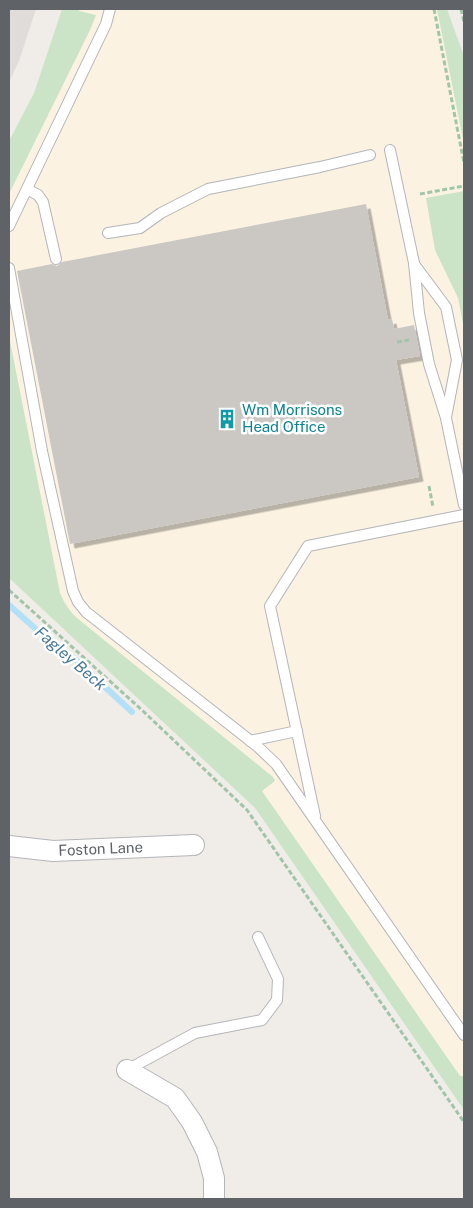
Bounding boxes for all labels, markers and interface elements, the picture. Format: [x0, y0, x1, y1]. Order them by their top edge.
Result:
place label: Wm Morrisons Head Office [242, 401, 342, 435]
building icon: Wm Morrisons Head Office [216, 408, 238, 430]
water label: Fagley Beck [31, 622, 110, 695]
street label: Foston Lane [58, 838, 143, 859]

